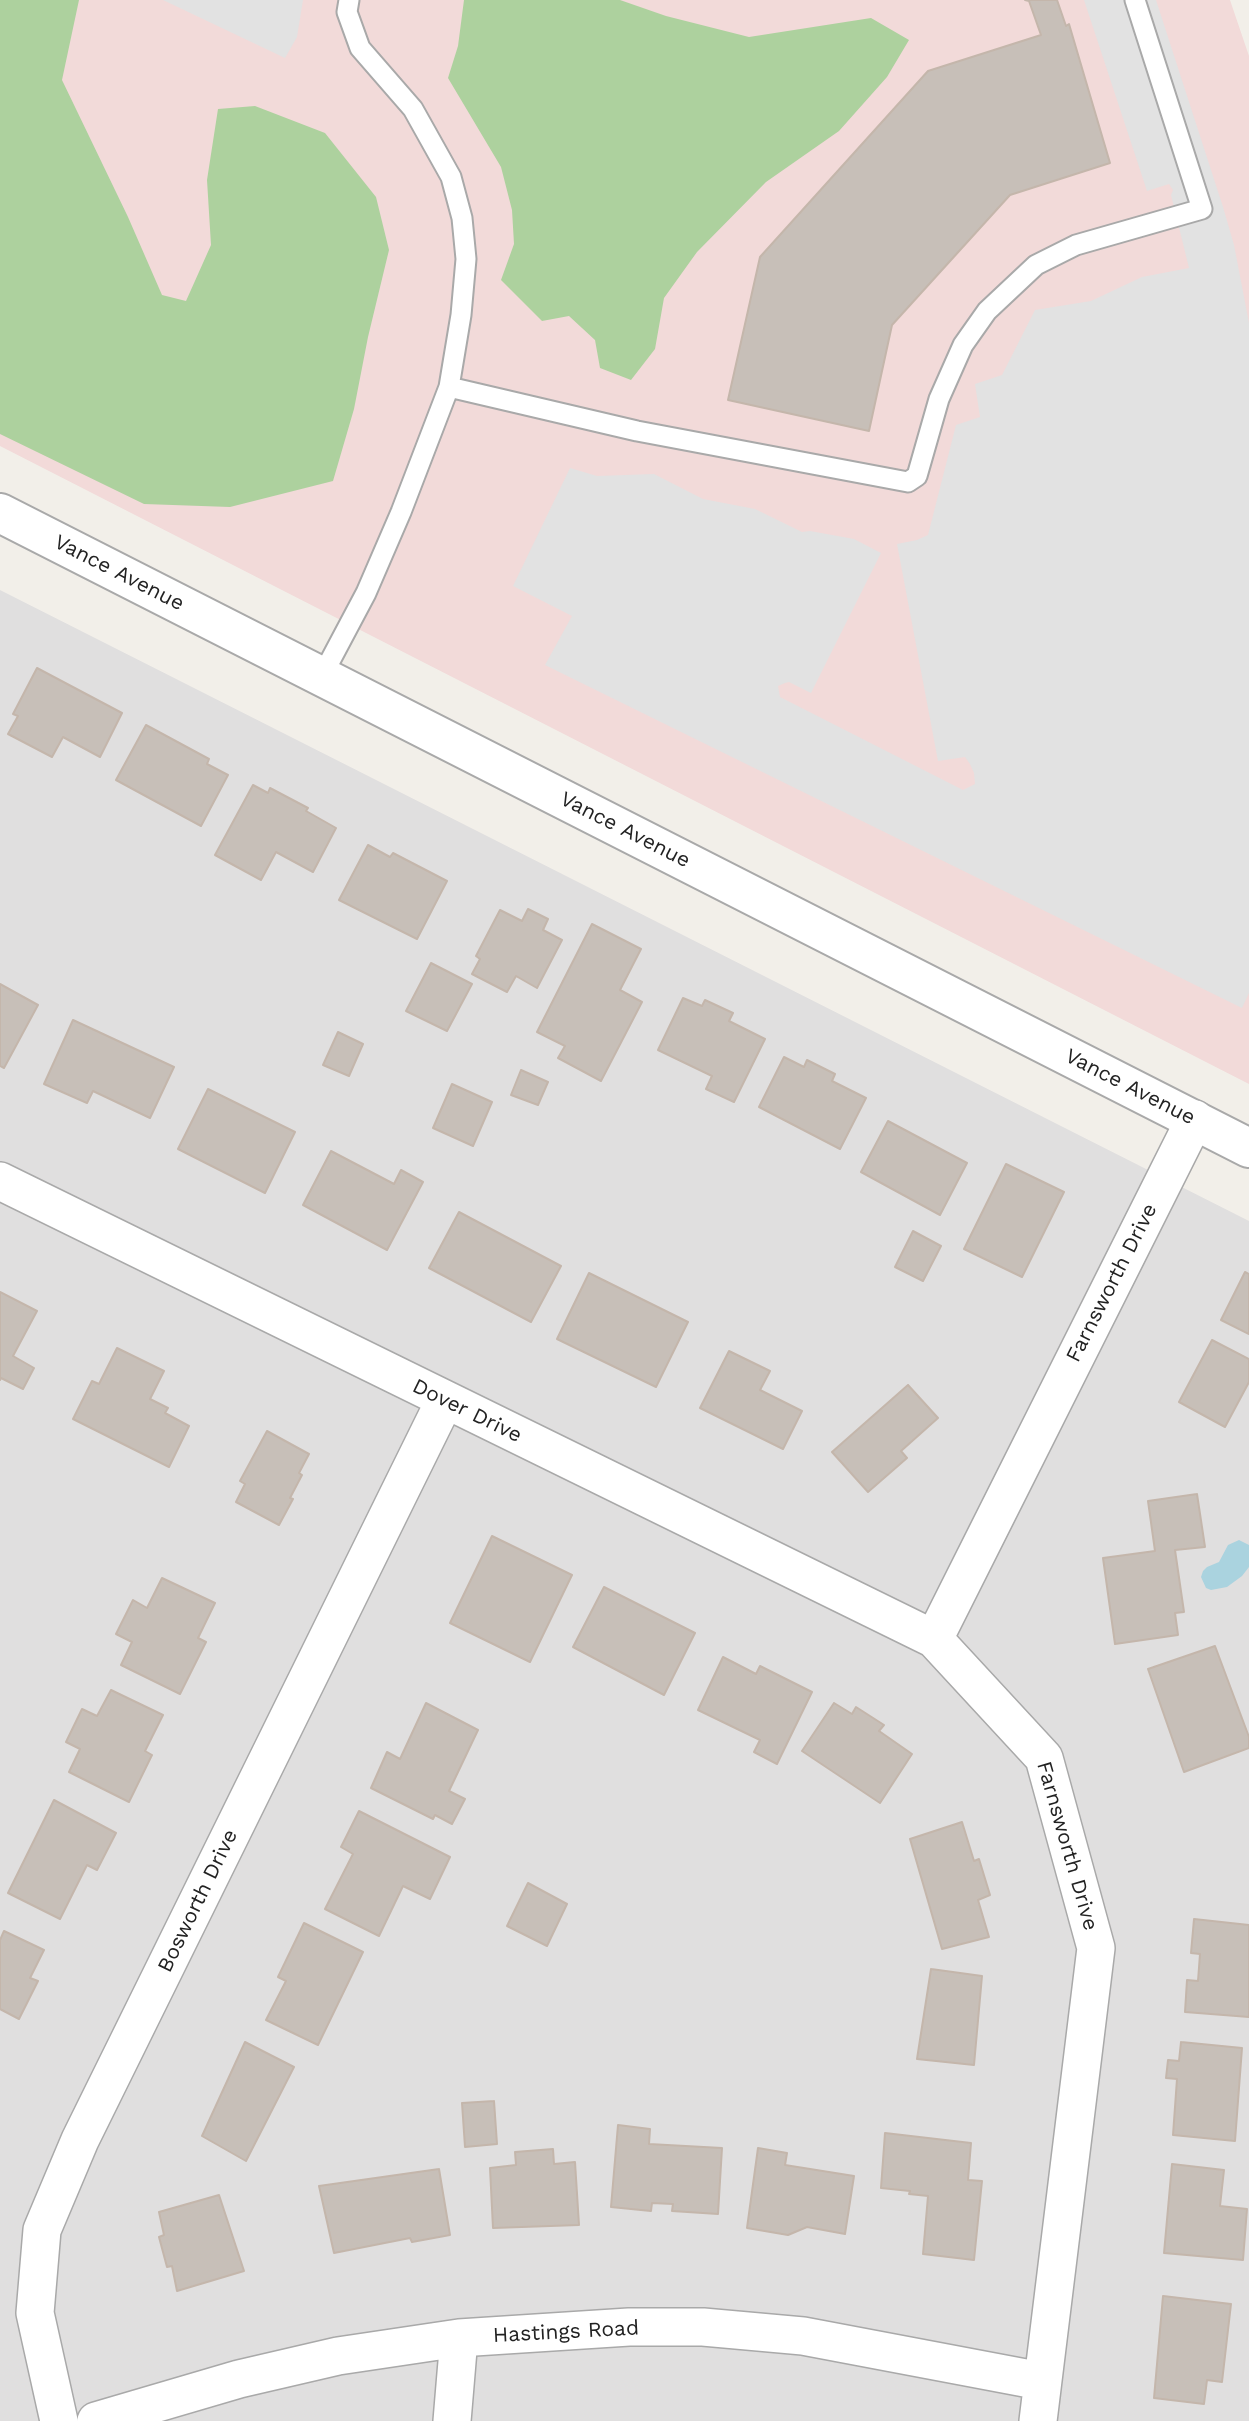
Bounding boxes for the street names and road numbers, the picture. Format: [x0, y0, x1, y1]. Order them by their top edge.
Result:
street label: Vance Avenue [50, 529, 188, 617]
street label: Vance Avenue [556, 786, 694, 874]
street label: Vance Avenue [1061, 1043, 1199, 1131]
street label: Farnsworth Drive [1061, 1200, 1163, 1366]
street label: Dover Drive [408, 1374, 526, 1448]
street label: Farnsworth Drive [1031, 1759, 1103, 1933]
street label: Bosworth Drive [153, 1826, 243, 1976]
street label: Hastings Road [492, 2316, 640, 2348]

